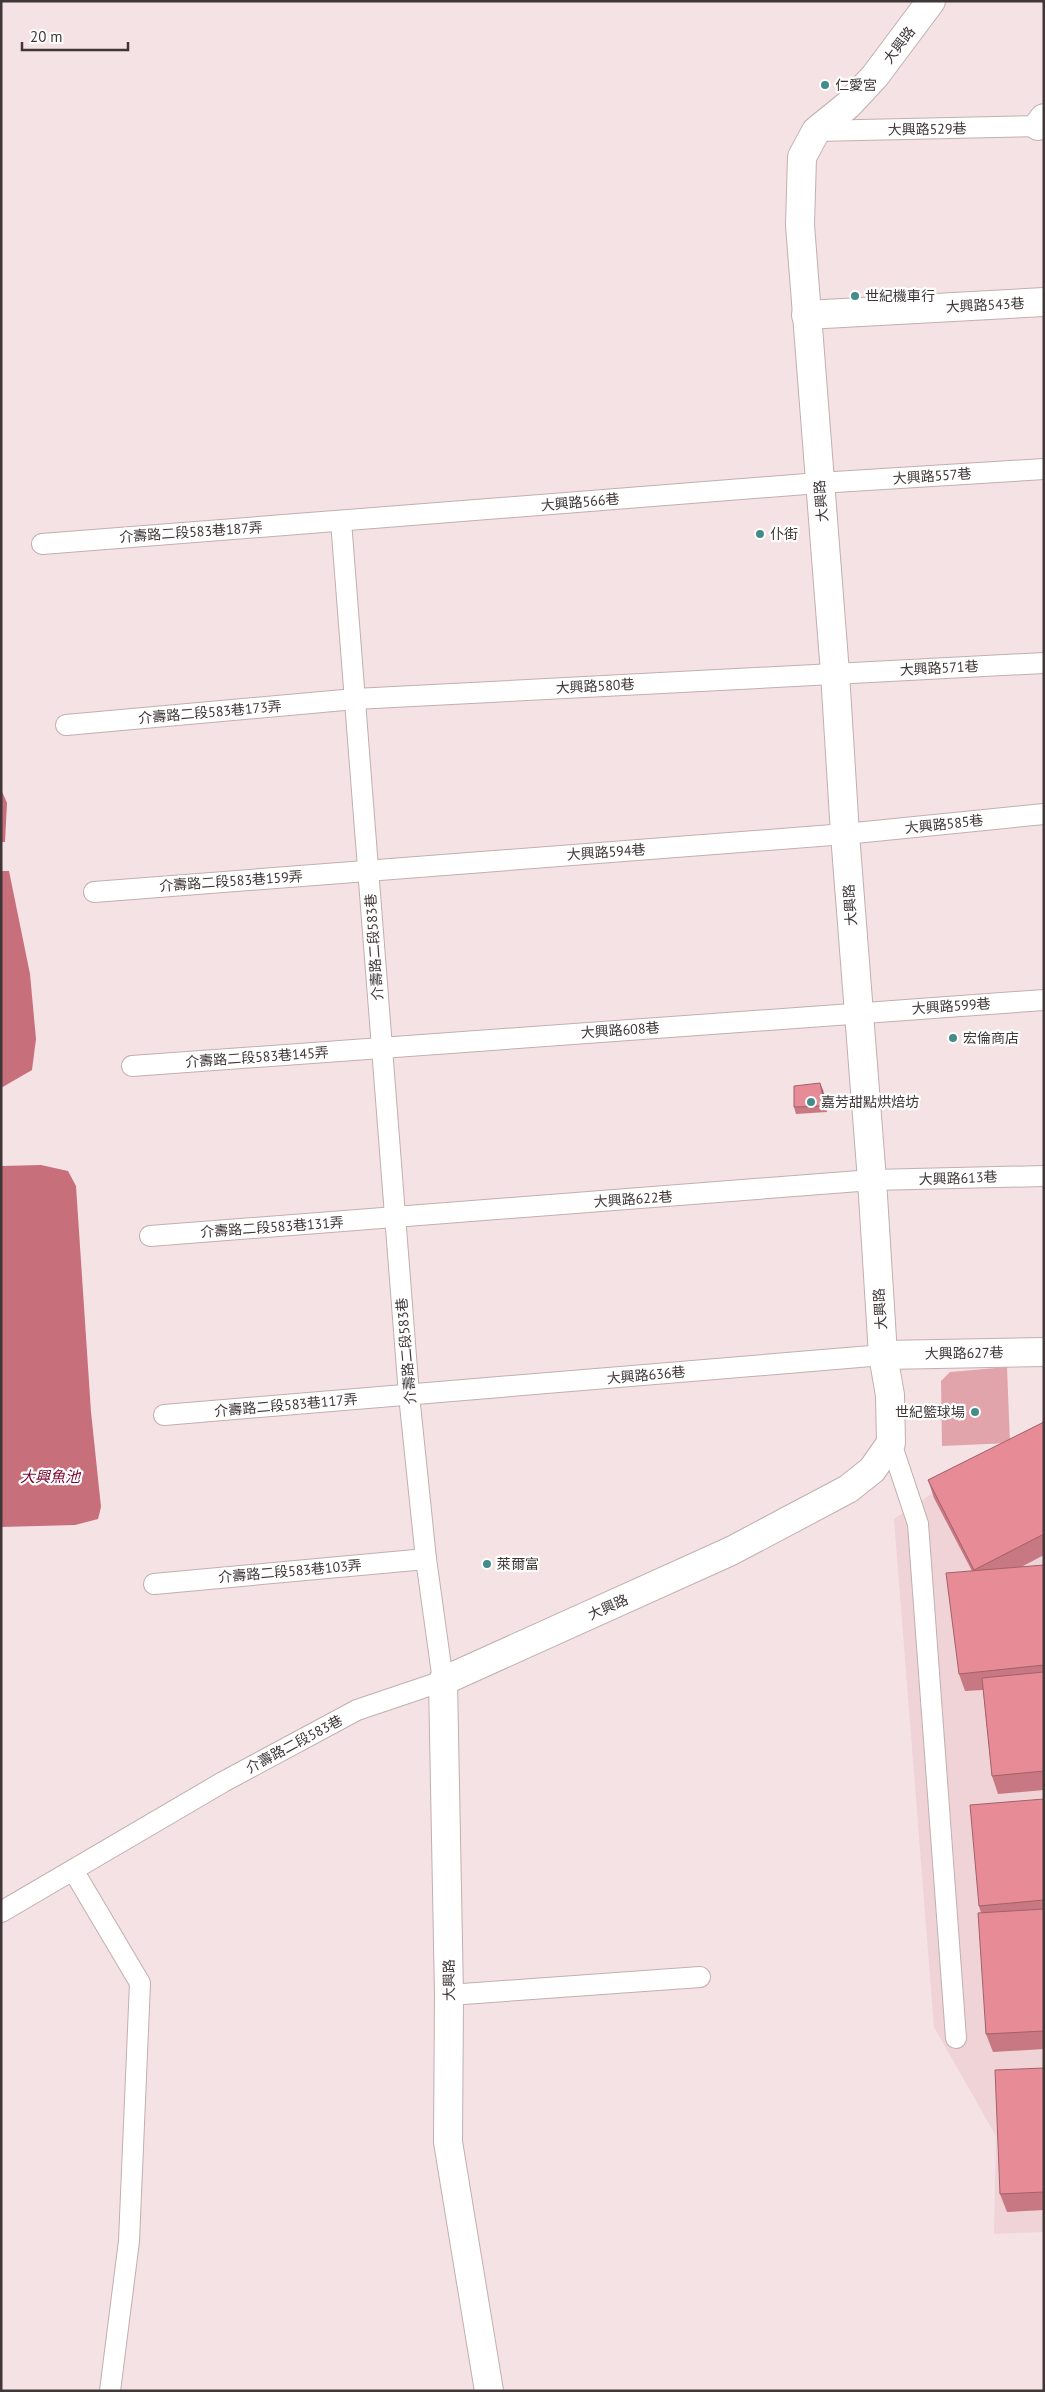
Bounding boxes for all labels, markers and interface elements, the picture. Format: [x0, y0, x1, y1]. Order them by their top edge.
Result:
scale bar [22, 20, 129, 52]
street label: 大興路 [879, 23, 919, 67]
text: 20 m [30, 27, 63, 46]
place label: 仁愛宮 [835, 76, 877, 94]
marker: 仁愛宮 [819, 79, 831, 91]
street label: 大興路529巷 [887, 119, 967, 139]
place label: 世紀機車行 [865, 287, 935, 305]
marker: 世紀機車行 [849, 290, 861, 302]
street label: 大興路543巷 [945, 294, 1025, 316]
street label: 大興路557巷 [892, 464, 972, 488]
street label: 大興路 [810, 479, 832, 523]
street label: 大興路566巷 [540, 490, 620, 514]
street label: 介壽路二段583巷187弄 [119, 518, 263, 546]
place label: 仆街 [770, 525, 798, 543]
marker: 仆街 [754, 528, 766, 540]
street label: 大興路571巷 [899, 657, 979, 679]
street label: 大興路580巷 [555, 675, 635, 697]
street label: 介壽路二段583巷173弄 [138, 697, 282, 727]
street label: 大興路585巷 [904, 811, 984, 837]
street label: 大興路594巷 [566, 840, 646, 864]
street label: 介壽路二段583巷159弄 [159, 867, 303, 895]
street label: 大興路 [840, 883, 860, 927]
street label: 介壽路二段583巷 [361, 893, 387, 1001]
street label: 大興路599巷 [911, 994, 991, 1018]
street label: 大興路608巷 [580, 1018, 660, 1042]
place label: 宏倫商店 [963, 1029, 1019, 1047]
marker: 宏倫商店 [947, 1032, 959, 1044]
street label: 介壽路二段583巷145弄 [185, 1043, 329, 1071]
place label: 嘉芳甜點烘焙坊 [821, 1093, 919, 1111]
marker: 嘉芳甜點烘焙坊 [805, 1096, 817, 1108]
street label: 大興路613巷 [918, 1168, 998, 1188]
street label: 大興路622巷 [593, 1187, 673, 1211]
street label: 介壽路二段583巷131弄 [200, 1213, 344, 1241]
street label: 大興路 [870, 1287, 890, 1331]
street label: 介壽路二段583巷 [392, 1297, 420, 1405]
street label: 大興路627巷 [924, 1343, 1004, 1363]
street label: 大興路636巷 [606, 1363, 686, 1387]
street label: 介壽路二段583巷117弄 [214, 1390, 358, 1420]
place label: 世紀籃球場 [895, 1403, 965, 1421]
marker: 世紀籃球場 [969, 1406, 981, 1418]
water label: 大興魚池 [20, 1467, 82, 1486]
place label: 萊爾富 [497, 1555, 539, 1573]
street label: 介壽路二段583巷103弄 [218, 1556, 362, 1586]
marker: 萊爾富 [481, 1558, 493, 1570]
street label: 大興路 [585, 1590, 631, 1624]
street label: 介壽路二段583巷 [243, 1711, 345, 1777]
street label: 大興路 [440, 1959, 458, 2001]

